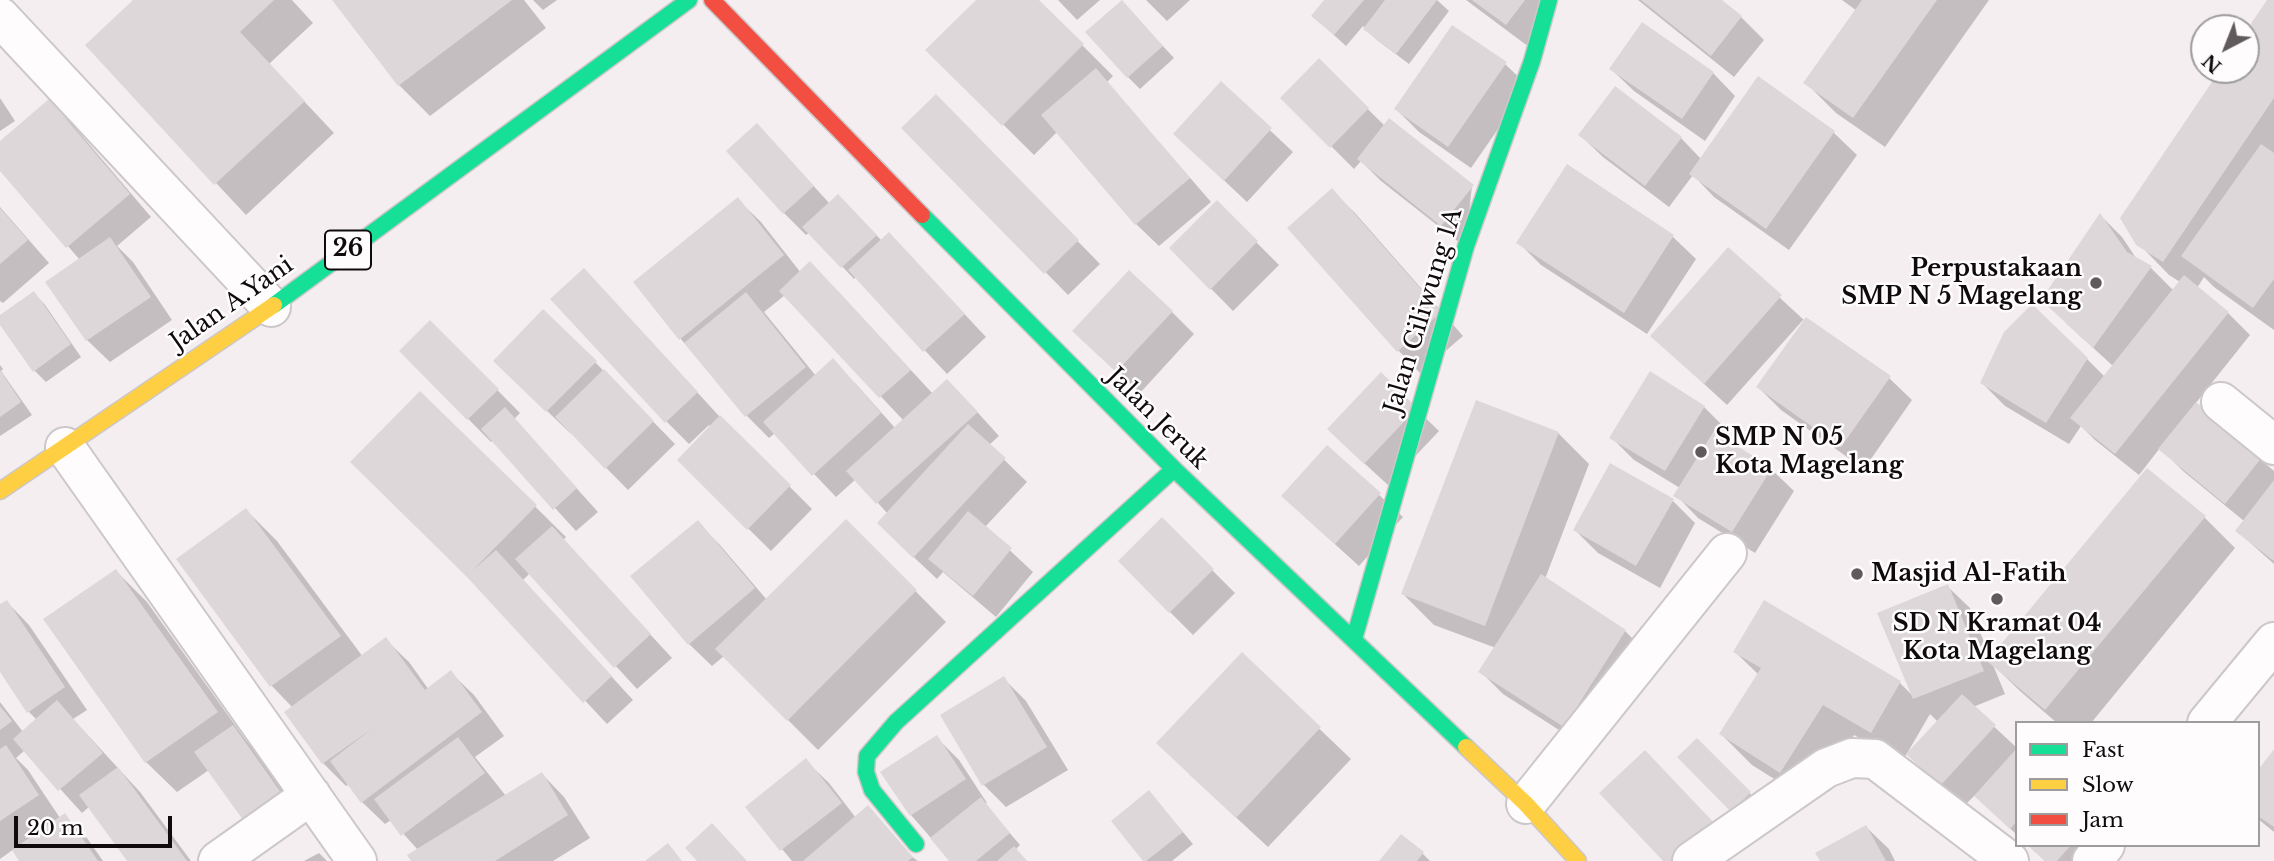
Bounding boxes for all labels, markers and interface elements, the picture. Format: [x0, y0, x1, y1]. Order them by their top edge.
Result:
north arrow [2190, 14, 2260, 84]
text: N [2198, 49, 2226, 78]
street label: Jalan Ciliwung 1A [1379, 205, 1469, 417]
road number: 26 [325, 230, 371, 270]
street label: Jalan A.Yani [165, 251, 299, 357]
place label: Perpustakaan SMP N 5 Magelang [1841, 255, 2082, 311]
marker: Perpustakaan SMP N 5 Magelang [2088, 275, 2104, 291]
street label: Jalan Jeruk [1100, 362, 1214, 476]
place label: SMP N 05 Kota Magelang [1715, 424, 1903, 480]
marker: SMP N 05 Kota Magelang [1693, 444, 1709, 460]
place label: Masjid Al-Fatih [1871, 560, 2066, 588]
marker: Masjid Al-Fatih [1849, 566, 1865, 582]
marker: SD N Kramat 04 Kota Magelang [1989, 591, 2005, 607]
place label: SD N Kramat 04 Kota Magelang [1893, 610, 2101, 666]
legend [2015, 721, 2260, 847]
text: Fast [2082, 737, 2124, 763]
text: Slow [2082, 772, 2134, 798]
scale bar [18, 802, 175, 846]
text: Jam [2082, 807, 2124, 833]
text: 20 m [27, 815, 84, 841]

